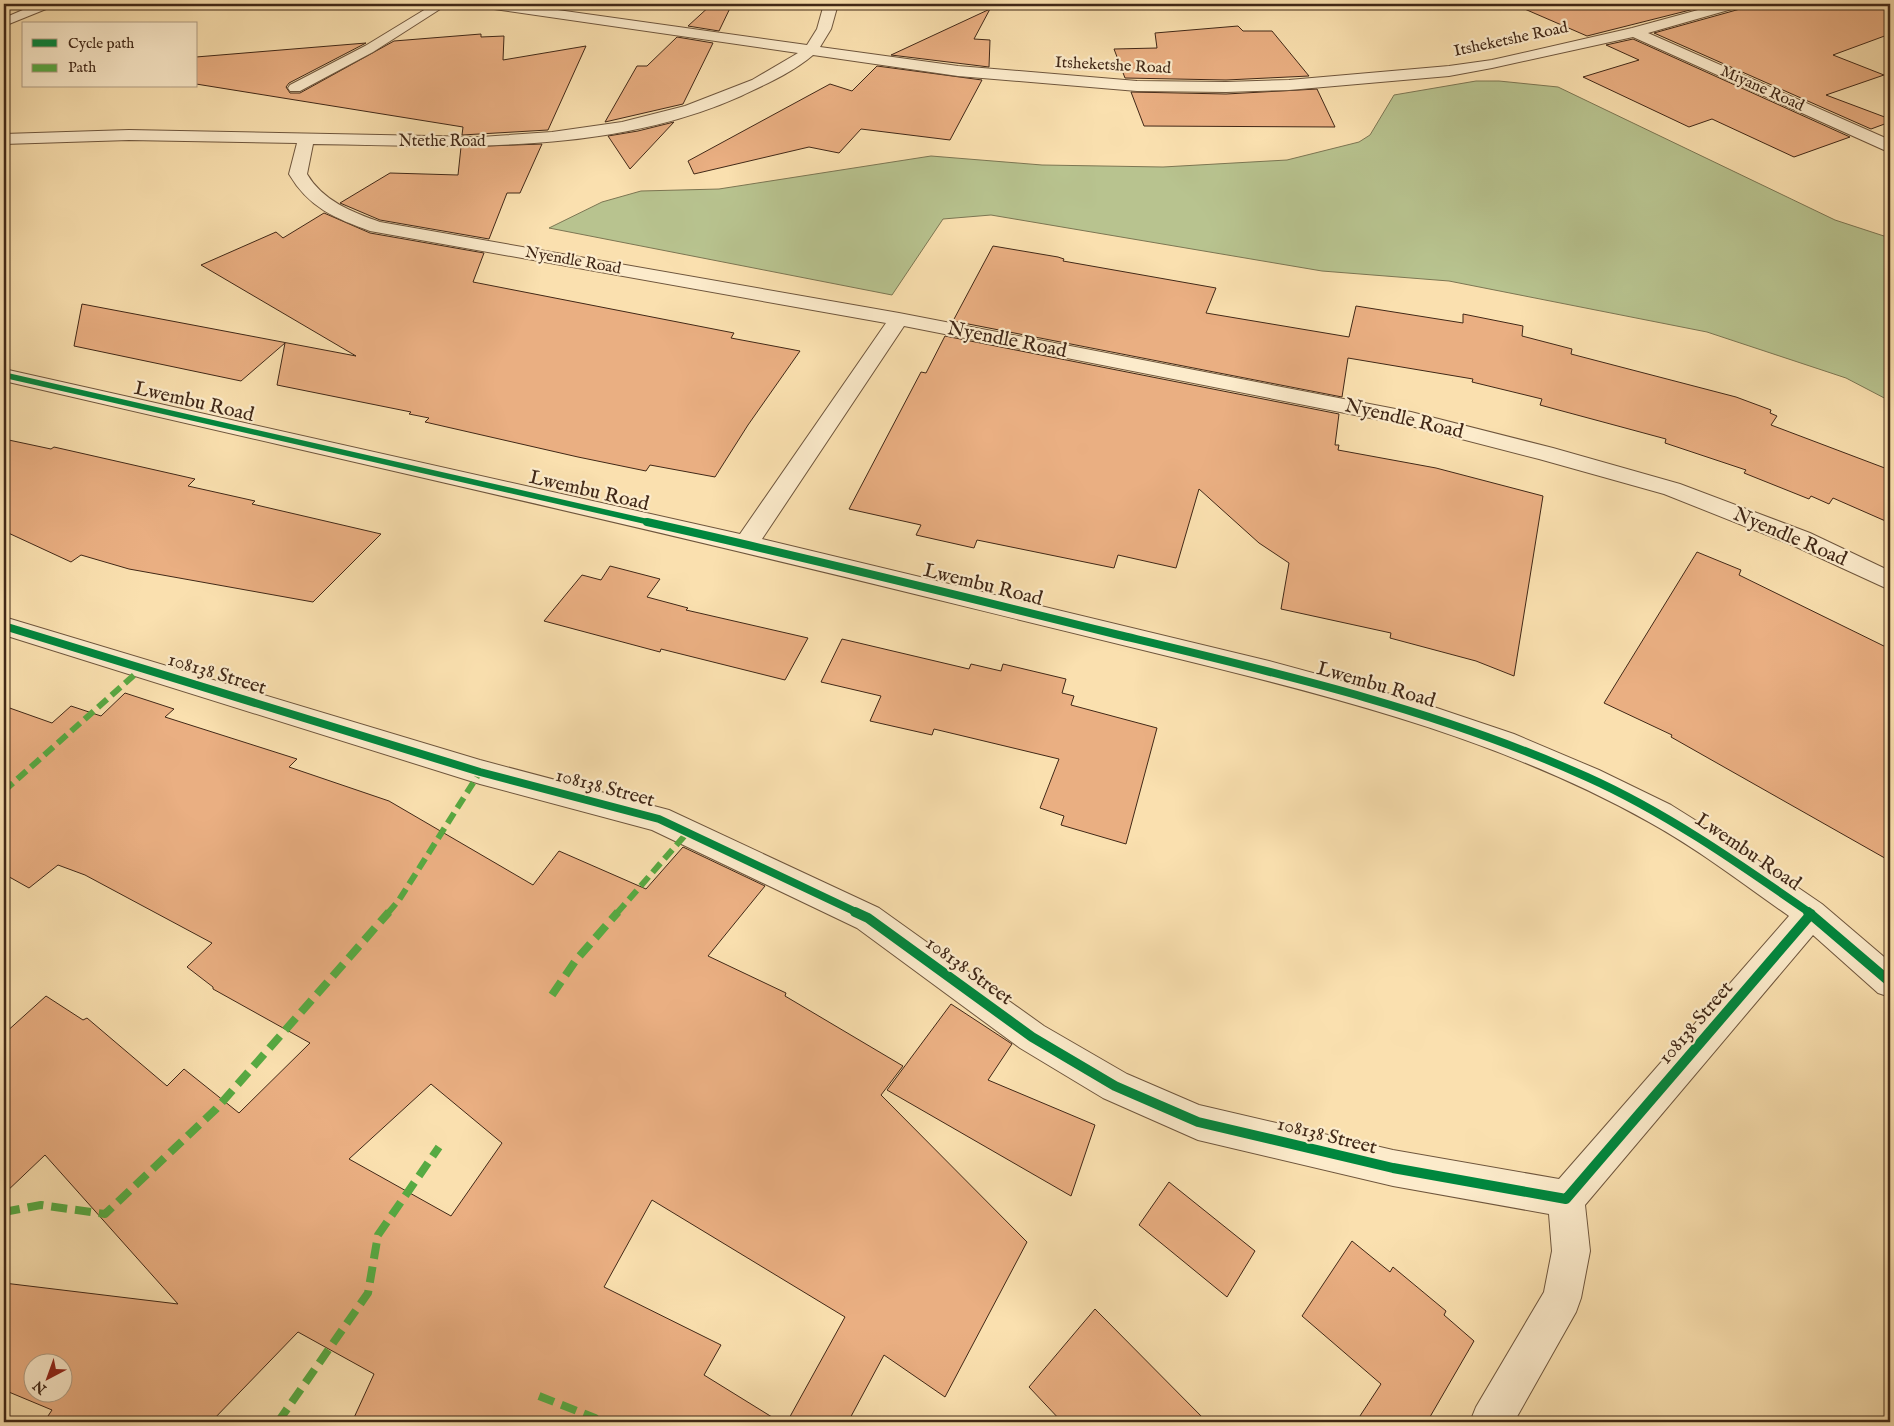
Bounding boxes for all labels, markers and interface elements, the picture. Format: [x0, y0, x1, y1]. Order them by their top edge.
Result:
street label: Itsheketshe Road [1452, 18, 1570, 62]
legend [22, 22, 198, 88]
text: Cycle path [68, 34, 134, 53]
street label: Itsheketshe Road [1055, 53, 1172, 79]
text: Path [68, 58, 96, 77]
street label: Miyane Road [1717, 62, 1807, 117]
street label: Ntethe Road [398, 132, 486, 152]
street label: Nyendle Road [524, 243, 623, 279]
street label: Nyendle Road [945, 316, 1069, 364]
street label: Lwembu Road [132, 376, 257, 428]
street label: Nyendle Road [1342, 393, 1466, 445]
street label: Lwembu Road [527, 465, 652, 517]
street label: Nyendle Road [1729, 502, 1851, 572]
street label: Lwembu Road [921, 558, 1046, 612]
street label: 108138 Street [165, 647, 269, 701]
street label: Lwembu Road [1314, 656, 1438, 714]
street label: 108138 Street [553, 763, 658, 813]
street label: Lwembu Road [1690, 807, 1806, 897]
street label: 108138 Street [920, 931, 1018, 1011]
street label: 108138 Street [1653, 976, 1739, 1070]
street label: 108138 Street [1275, 1112, 1380, 1160]
north arrow [22, 1354, 72, 1404]
text: N [30, 1376, 51, 1398]

